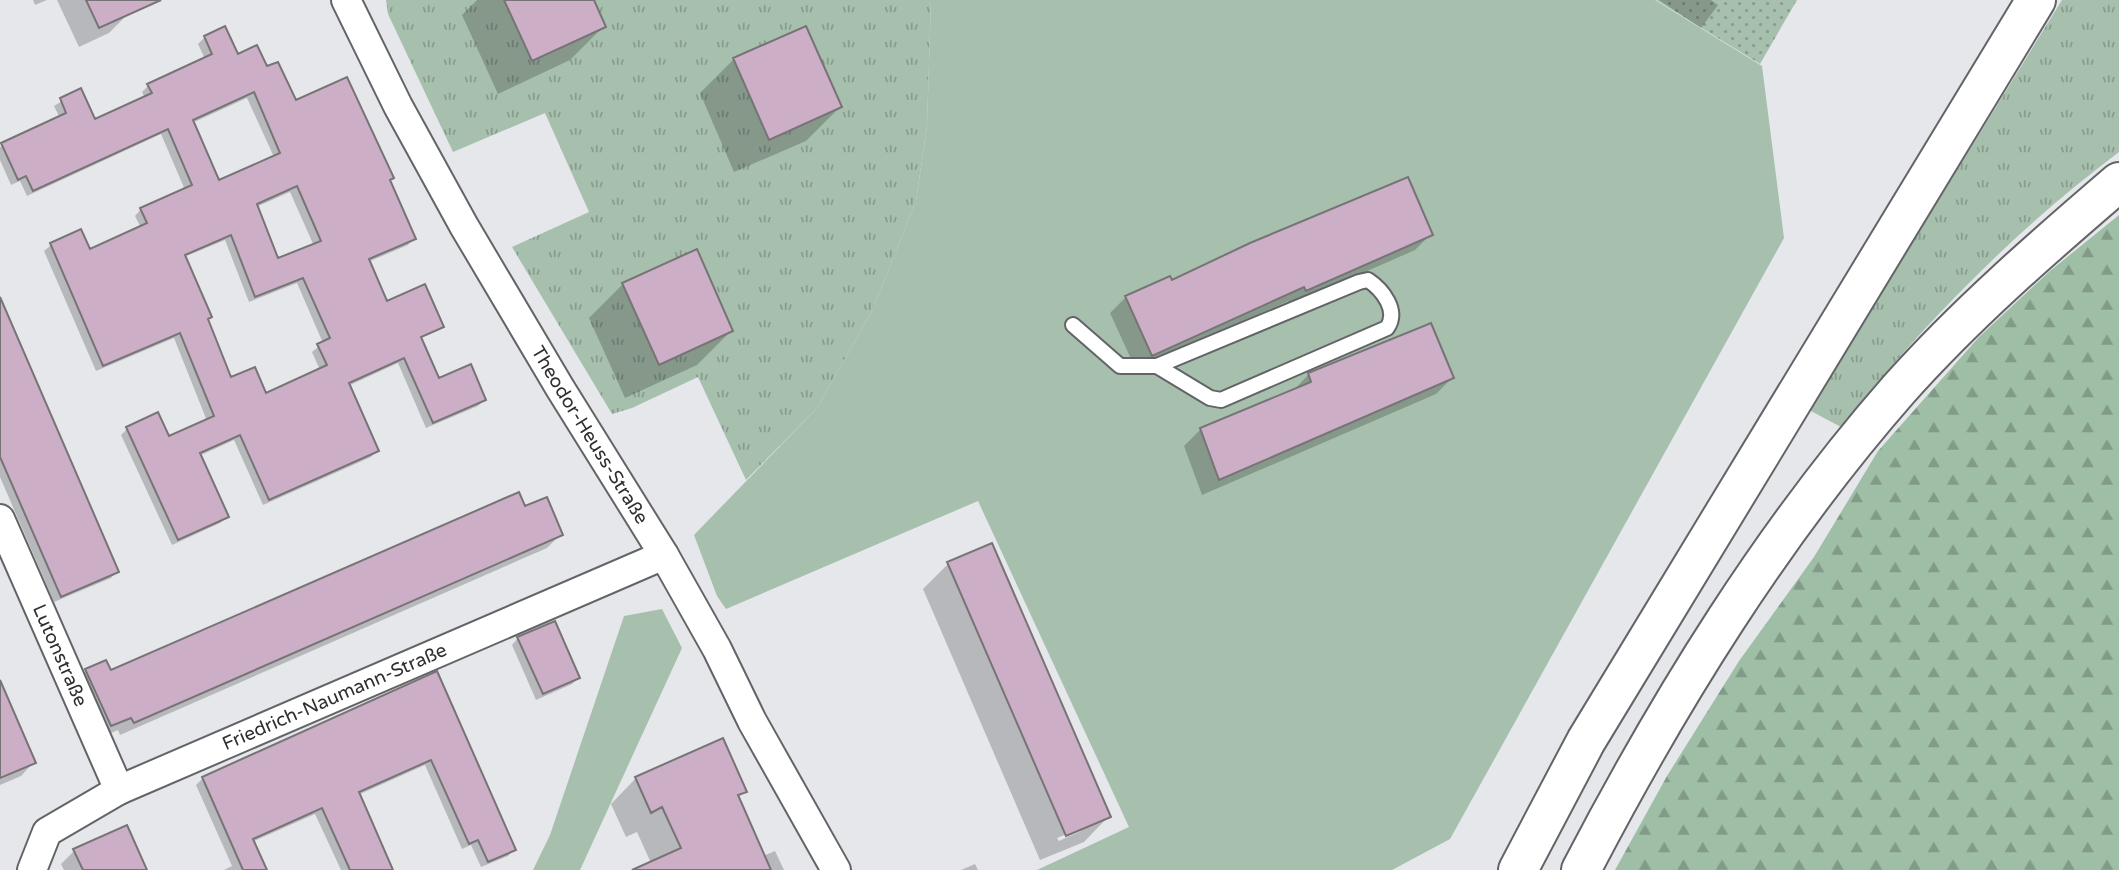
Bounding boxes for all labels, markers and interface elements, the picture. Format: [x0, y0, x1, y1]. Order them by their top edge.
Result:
street label: Theodor-Heuss-Straße [527, 342, 653, 528]
street label: Lutonstraße [28, 601, 92, 710]
street label: Friedrich-Naumann-Straße [219, 639, 450, 755]

